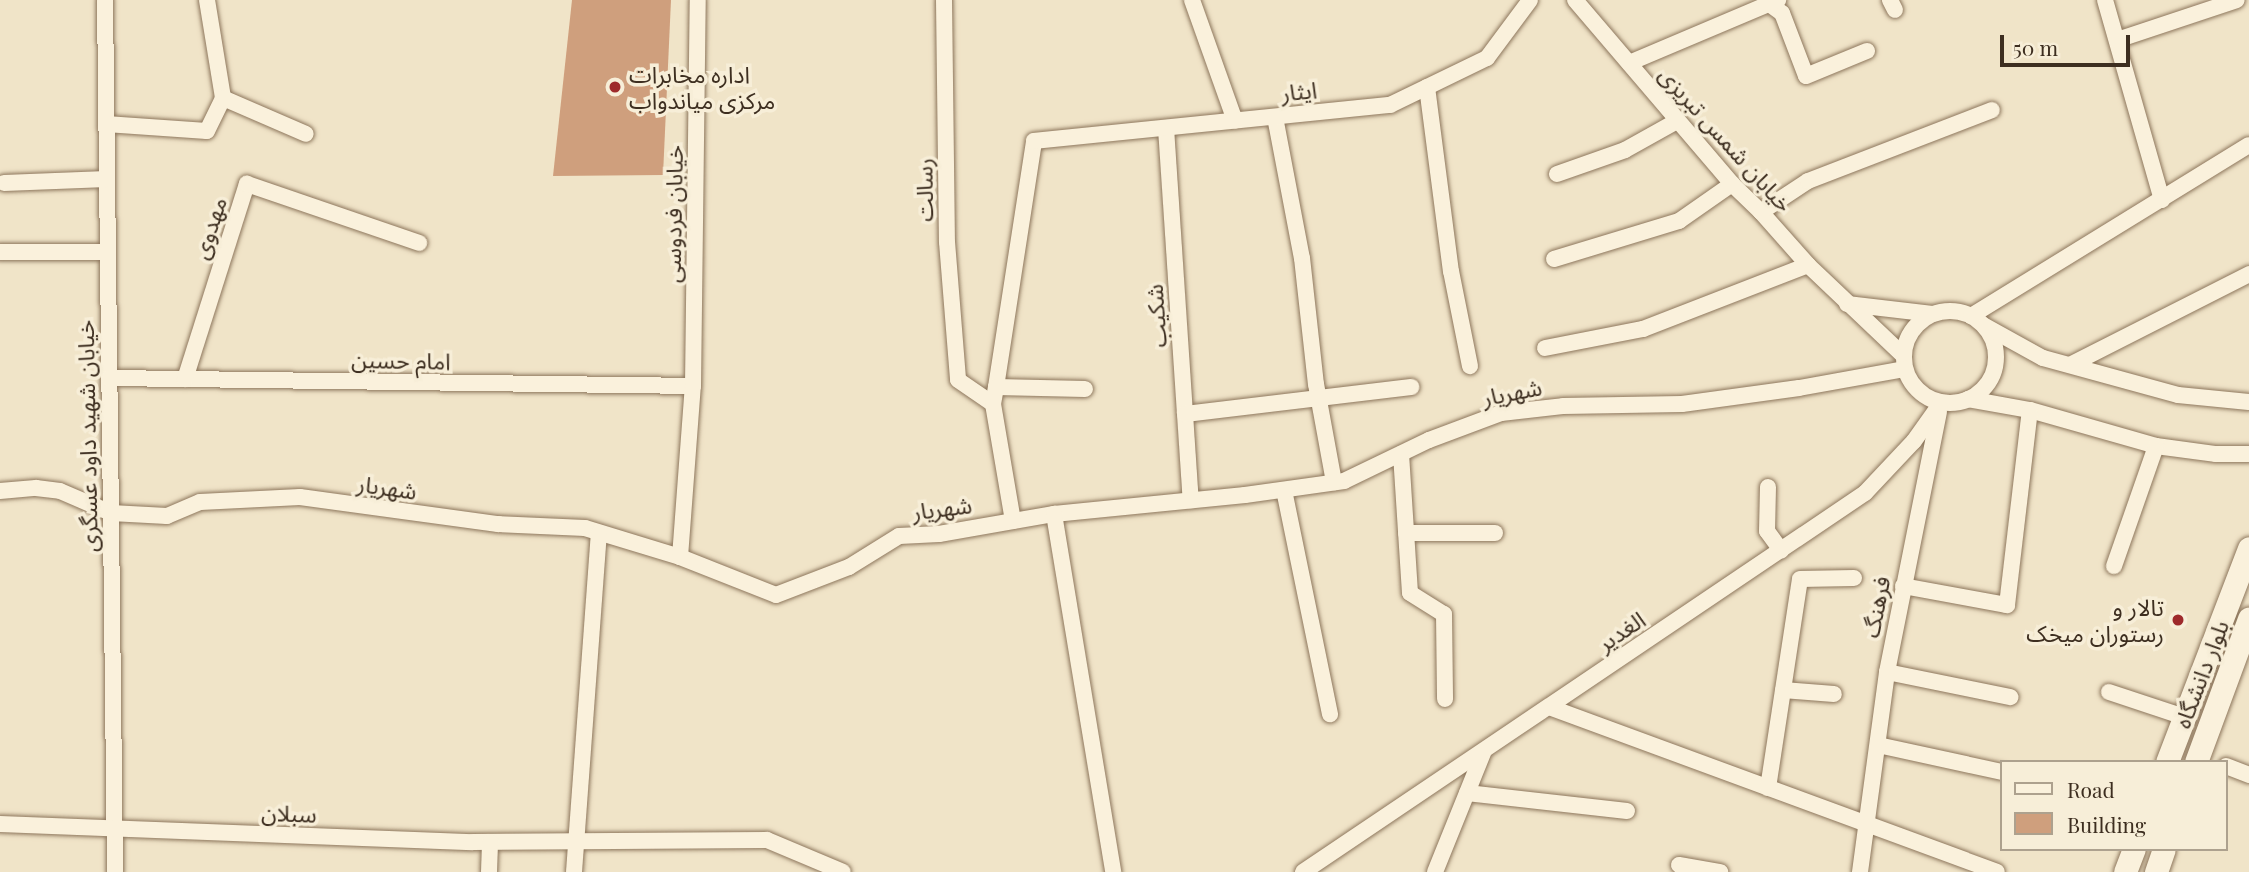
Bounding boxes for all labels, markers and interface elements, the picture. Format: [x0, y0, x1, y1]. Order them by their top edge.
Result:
scale bar [2004, 21, 2134, 65]
text: 50 m [2013, 33, 2058, 61]
place label: اداره مخابرات مرکزی میاندواب [629, 60, 775, 114]
street label: خیابان شمس تبریزی [1653, 61, 1799, 217]
street label: ایثار [1280, 75, 1318, 107]
marker: اداره مخابرات مرکزی میاندواب [607, 79, 623, 95]
street label: خیابان فردوسی [658, 145, 688, 283]
street label: رسالت [910, 158, 938, 222]
street label: مهدوی [186, 193, 232, 263]
street label: شکیب [1140, 283, 1172, 349]
street label: خیابان شهید داود عسگری [71, 320, 103, 552]
street label: امام حسین [351, 345, 451, 375]
street label: شهریار [1480, 373, 1544, 411]
street label: شهریار [355, 469, 419, 505]
street label: شهریار [910, 491, 974, 525]
street label: فرهنگ [1857, 574, 1895, 640]
place label: تالار و رستوران میخک [2026, 593, 2164, 647]
street label: الغدیر [1592, 605, 1650, 657]
marker: تالار و رستوران میخک [2170, 612, 2186, 628]
street label: بلوار دانشگاه [2168, 616, 2234, 732]
legend [2000, 760, 2228, 851]
text: Road [2067, 775, 2115, 803]
street label: سبلان [261, 798, 317, 828]
text: Building [2067, 810, 2146, 838]

